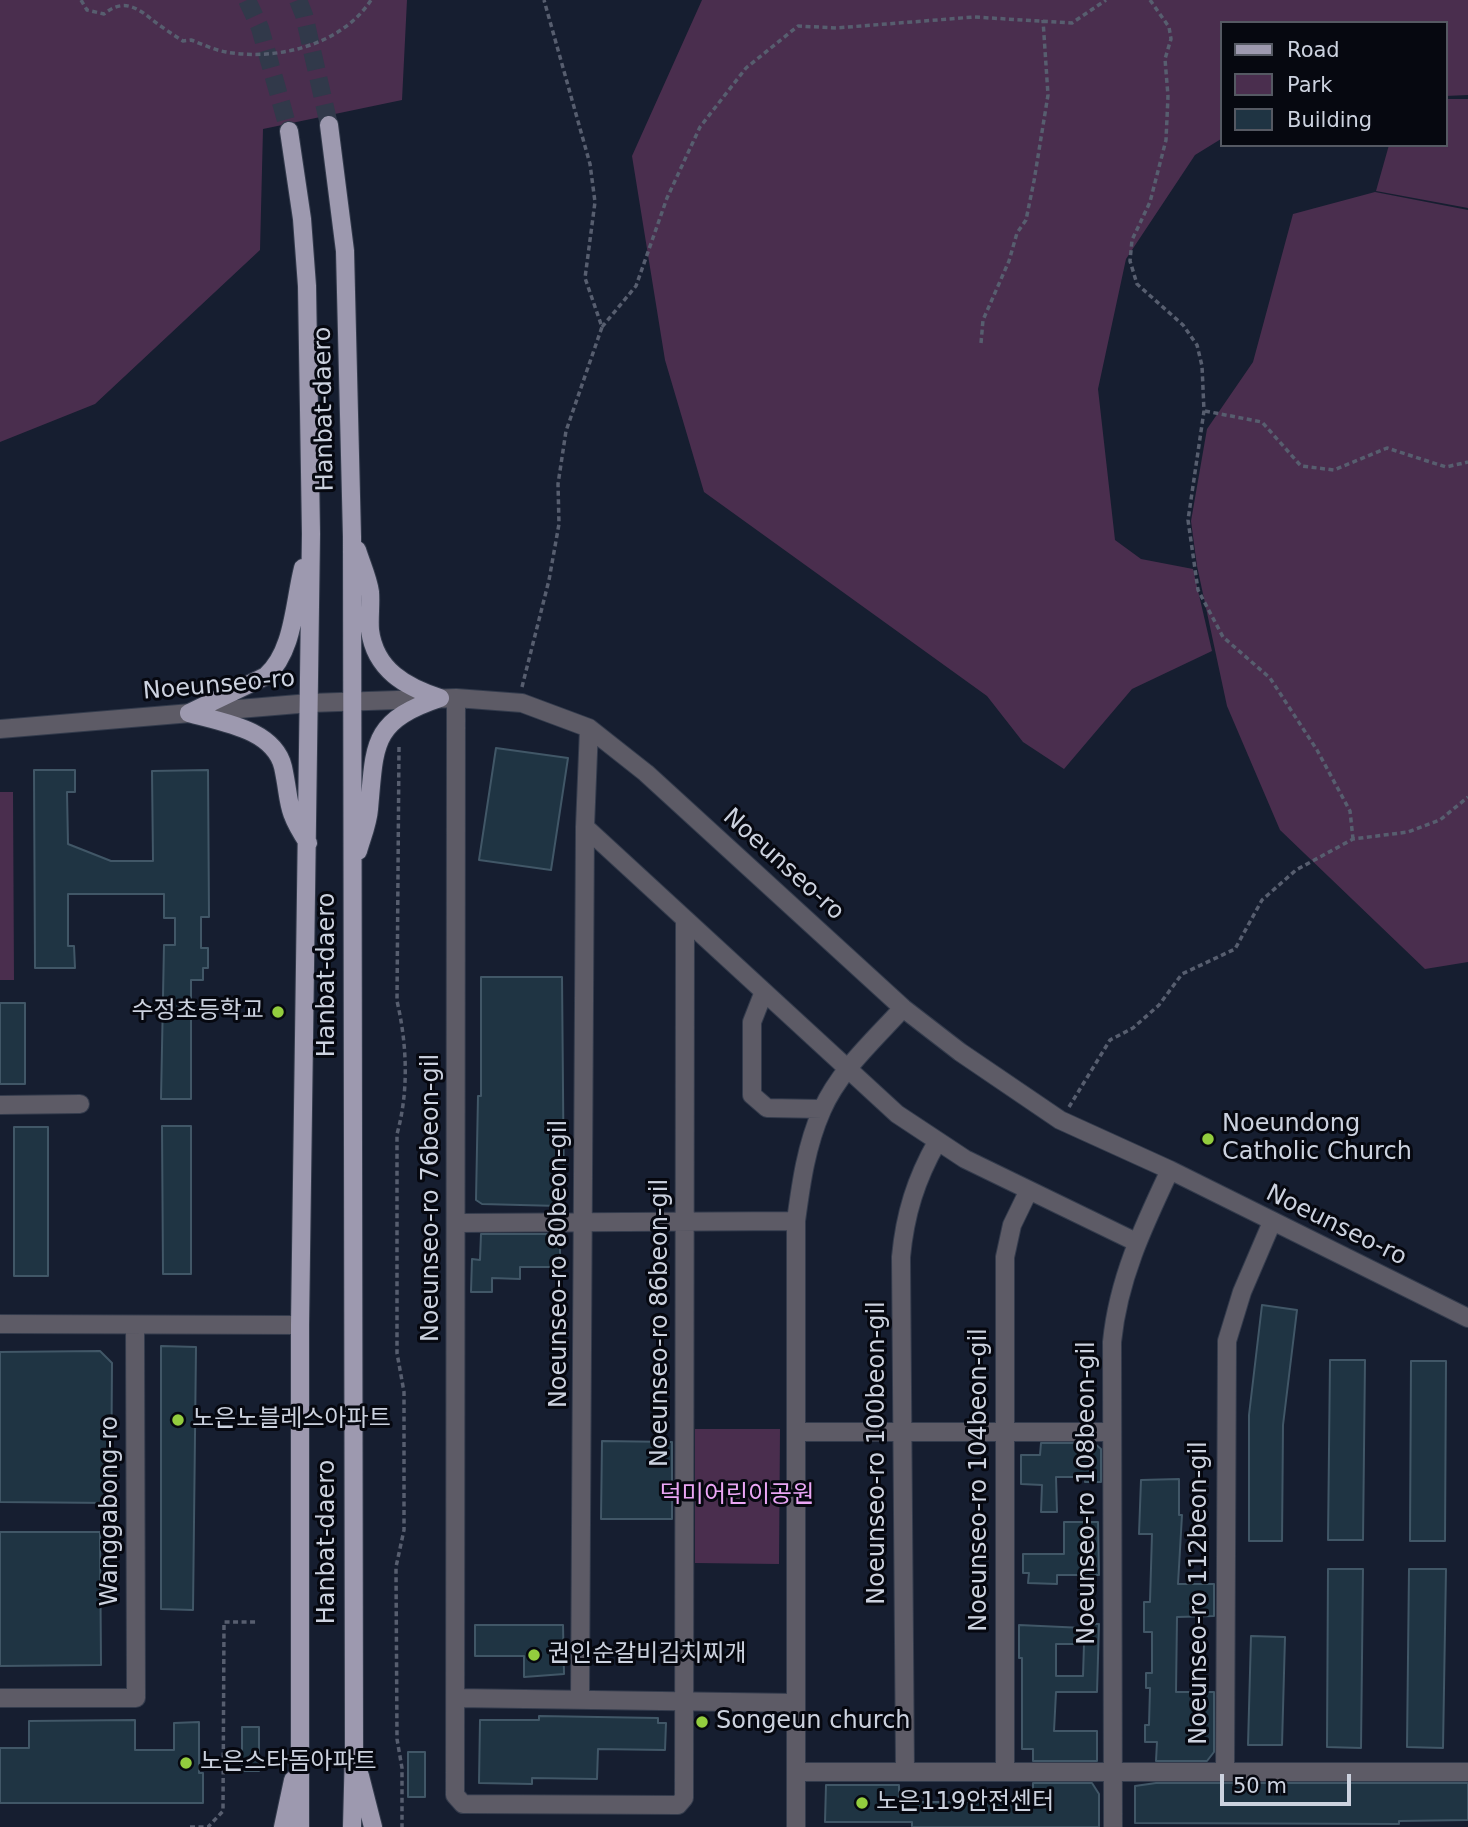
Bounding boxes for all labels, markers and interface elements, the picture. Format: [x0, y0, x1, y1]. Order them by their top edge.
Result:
legend [1220, 21, 1447, 147]
text: Road [1287, 38, 1340, 62]
text: Park [1287, 73, 1332, 97]
text: Building [1287, 108, 1372, 132]
street label: Hanbat-daero [309, 326, 341, 492]
street label: Noeunseo-ro [142, 665, 296, 707]
street label: Noeunseo-ro [717, 803, 849, 927]
street label: Hanbat-daero [314, 893, 342, 1057]
place label: 수정초등학교 [132, 998, 264, 1026]
marker: 수정초등학교 [270, 1004, 286, 1020]
street label: Noeunseo-ro 76beon-gil [418, 1054, 446, 1342]
place label: Noeundong Catholic Church [1222, 1111, 1412, 1167]
street label: Noeunseo-ro 80beon-gil [546, 1120, 574, 1408]
marker: Noeundong Catholic Church [1200, 1131, 1216, 1147]
street label: Noeunseo-ro 86beon-gil [647, 1179, 675, 1467]
street label: Noeunseo-ro [1261, 1180, 1411, 1272]
street label: Noeunseo-ro 100beon-gil [864, 1301, 892, 1605]
street label: Noeunseo-ro 104beon-gil [966, 1328, 994, 1632]
street label: Noeunseo-ro 108beon-gil [1074, 1341, 1102, 1645]
place label: 노은노블레스아파트 [192, 1406, 391, 1434]
marker: 노은노블레스아파트 [170, 1412, 186, 1428]
street label: Wanggabong-ro [97, 1416, 125, 1606]
street label: Noeunseo-ro 112beon-gil [1186, 1441, 1214, 1745]
street label: Hanbat-daero [314, 1460, 342, 1624]
park label: 덕미어린이공원 [660, 1482, 814, 1510]
place label: 권인순갈비김치찌개 [548, 1641, 747, 1669]
marker: 권인순갈비김치찌개 [526, 1647, 542, 1663]
place label: Songeun church [716, 1708, 911, 1736]
marker: Songeun church [694, 1714, 710, 1730]
place label: 노은스타돔아파트 [200, 1749, 377, 1777]
marker: 노은스타돔아파트 [178, 1755, 194, 1771]
scale bar [1223, 1760, 1354, 1804]
text: 50 m [1233, 1774, 1287, 1798]
place label: 노은119안전센터 [876, 1789, 1054, 1817]
marker: 노은119안전센터 [854, 1795, 870, 1811]

